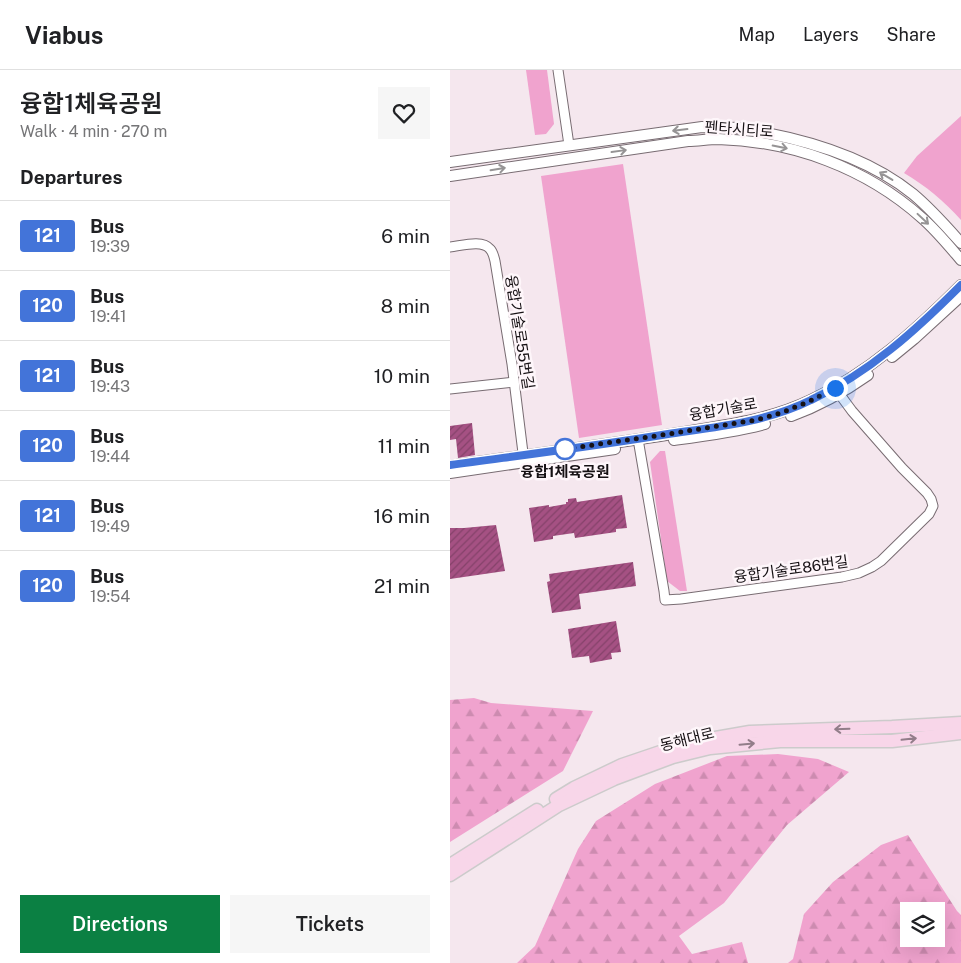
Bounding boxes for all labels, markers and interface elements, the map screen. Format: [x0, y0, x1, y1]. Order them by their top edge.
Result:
text: Viabus [25, 21, 103, 49]
text: Map [739, 24, 775, 45]
text: Layers [803, 24, 859, 45]
text: Share [887, 24, 936, 45]
button: heart [378, 87, 430, 139]
text: 융합1체육공원 [20, 89, 163, 117]
street label: 펜타시티로 [704, 118, 774, 140]
text: Walk · 4 min · 270 m [20, 122, 167, 141]
one-way arrow [672, 125, 688, 135]
one-way arrow [771, 143, 787, 152]
one-way arrow [610, 145, 626, 155]
one-way arrow [490, 163, 506, 173]
text: Departures [20, 166, 123, 188]
one-way arrow [880, 171, 894, 181]
one-way arrow [916, 213, 929, 225]
text: Bus [90, 215, 124, 237]
text: 121 [34, 225, 61, 246]
text: 6 min [381, 225, 430, 247]
text: 19:39 [90, 237, 130, 256]
street label: 융합기술로55번길 [503, 273, 537, 391]
text: Bus [90, 285, 124, 307]
text: 120 [32, 295, 63, 316]
text: 8 min [381, 295, 430, 317]
text: 19:41 [90, 307, 127, 326]
text: Bus [90, 355, 124, 377]
text: 121 [34, 365, 61, 386]
text: 10 min [374, 365, 430, 387]
your location [823, 376, 848, 401]
text: 19:43 [90, 377, 130, 396]
street label: 융합기술로 [688, 395, 758, 423]
text: Bus [90, 425, 124, 447]
text: 120 [32, 435, 63, 456]
text: 11 min [378, 435, 430, 457]
marker: 융합1체육공원 [554, 438, 576, 460]
text: 19:44 [90, 447, 130, 466]
place label: 융합1체육공원 [520, 463, 610, 480]
text: Bus [90, 495, 124, 517]
text: 121 [34, 505, 61, 526]
text: 16 min [374, 505, 430, 527]
text: 19:49 [90, 517, 130, 536]
street label: 융합기술로86번길 [733, 553, 849, 585]
text: Bus [90, 565, 124, 587]
text: 120 [32, 575, 63, 596]
text: 21 min [374, 575, 430, 597]
text: 19:54 [90, 587, 130, 606]
street label: 동해대로 [658, 724, 716, 754]
one-way arrow [835, 724, 851, 733]
one-way arrow [901, 734, 917, 744]
one-way arrow [739, 739, 755, 749]
button: Directions [20, 895, 220, 953]
button: Tickets [230, 895, 430, 953]
map controls [900, 902, 945, 947]
button: layers [900, 902, 945, 947]

